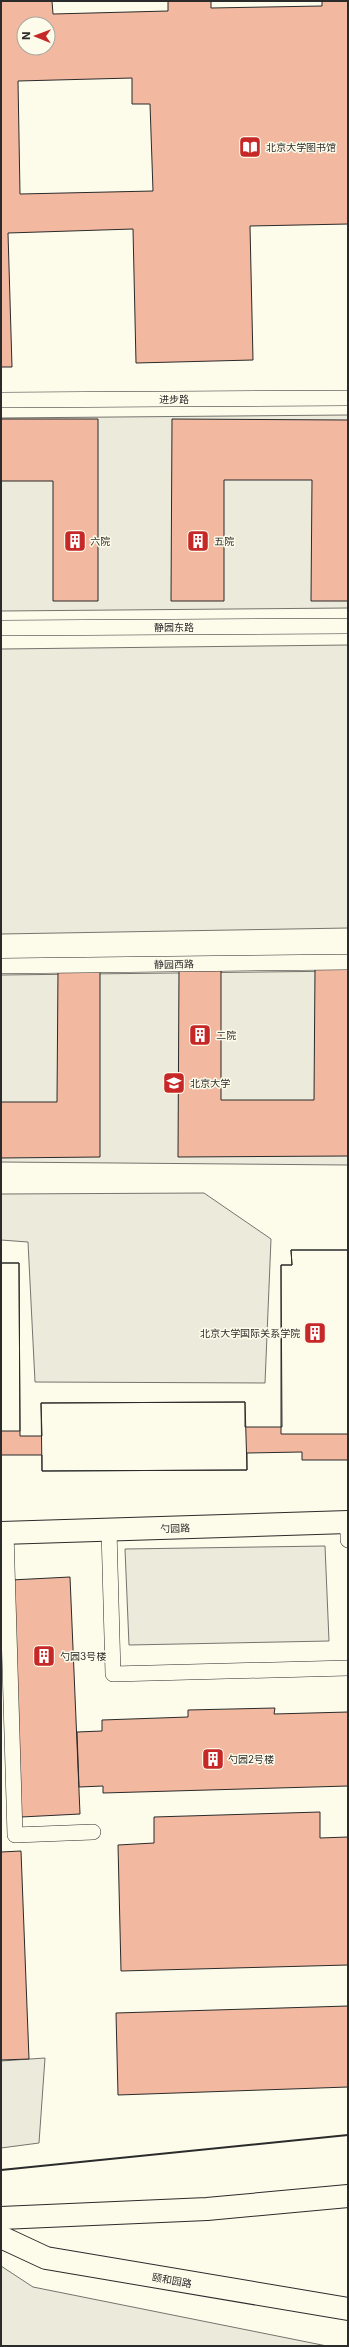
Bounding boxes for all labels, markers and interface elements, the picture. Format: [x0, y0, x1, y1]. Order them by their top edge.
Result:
north arrow [16, 16, 56, 56]
text: N [19, 32, 33, 40]
library icon: 北京大学图书馆 [237, 134, 263, 160]
place label: 北京大学图书馆 [266, 141, 336, 153]
street label: 进步路 [159, 393, 189, 405]
building icon: 六院 [62, 528, 88, 554]
building icon: 五院 [185, 528, 211, 554]
place label: 六院 [90, 535, 110, 547]
place label: 五院 [214, 535, 234, 547]
street label: 静园东路 [154, 621, 194, 633]
street label: 静园西路 [154, 958, 194, 970]
building icon: 二院 [187, 1022, 213, 1048]
place label: 二院 [216, 1029, 236, 1041]
school or university icon: 北京大学 [161, 1070, 187, 1096]
place label: 北京大学 [190, 1077, 230, 1089]
building icon: 北京大学国际关系学院 [302, 1320, 328, 1346]
place label: 北京大学国际关系学院 [200, 1327, 300, 1339]
street label: 勺园路 [160, 1521, 190, 1535]
building icon: 勺园3号楼 [31, 1643, 57, 1669]
place label: 勺园3号楼 [60, 1650, 106, 1662]
building icon: 勺园2号楼 [200, 1746, 226, 1772]
place label: 勺园2号楼 [228, 1753, 274, 1765]
street label: 颐和园路 [151, 2271, 193, 2289]

